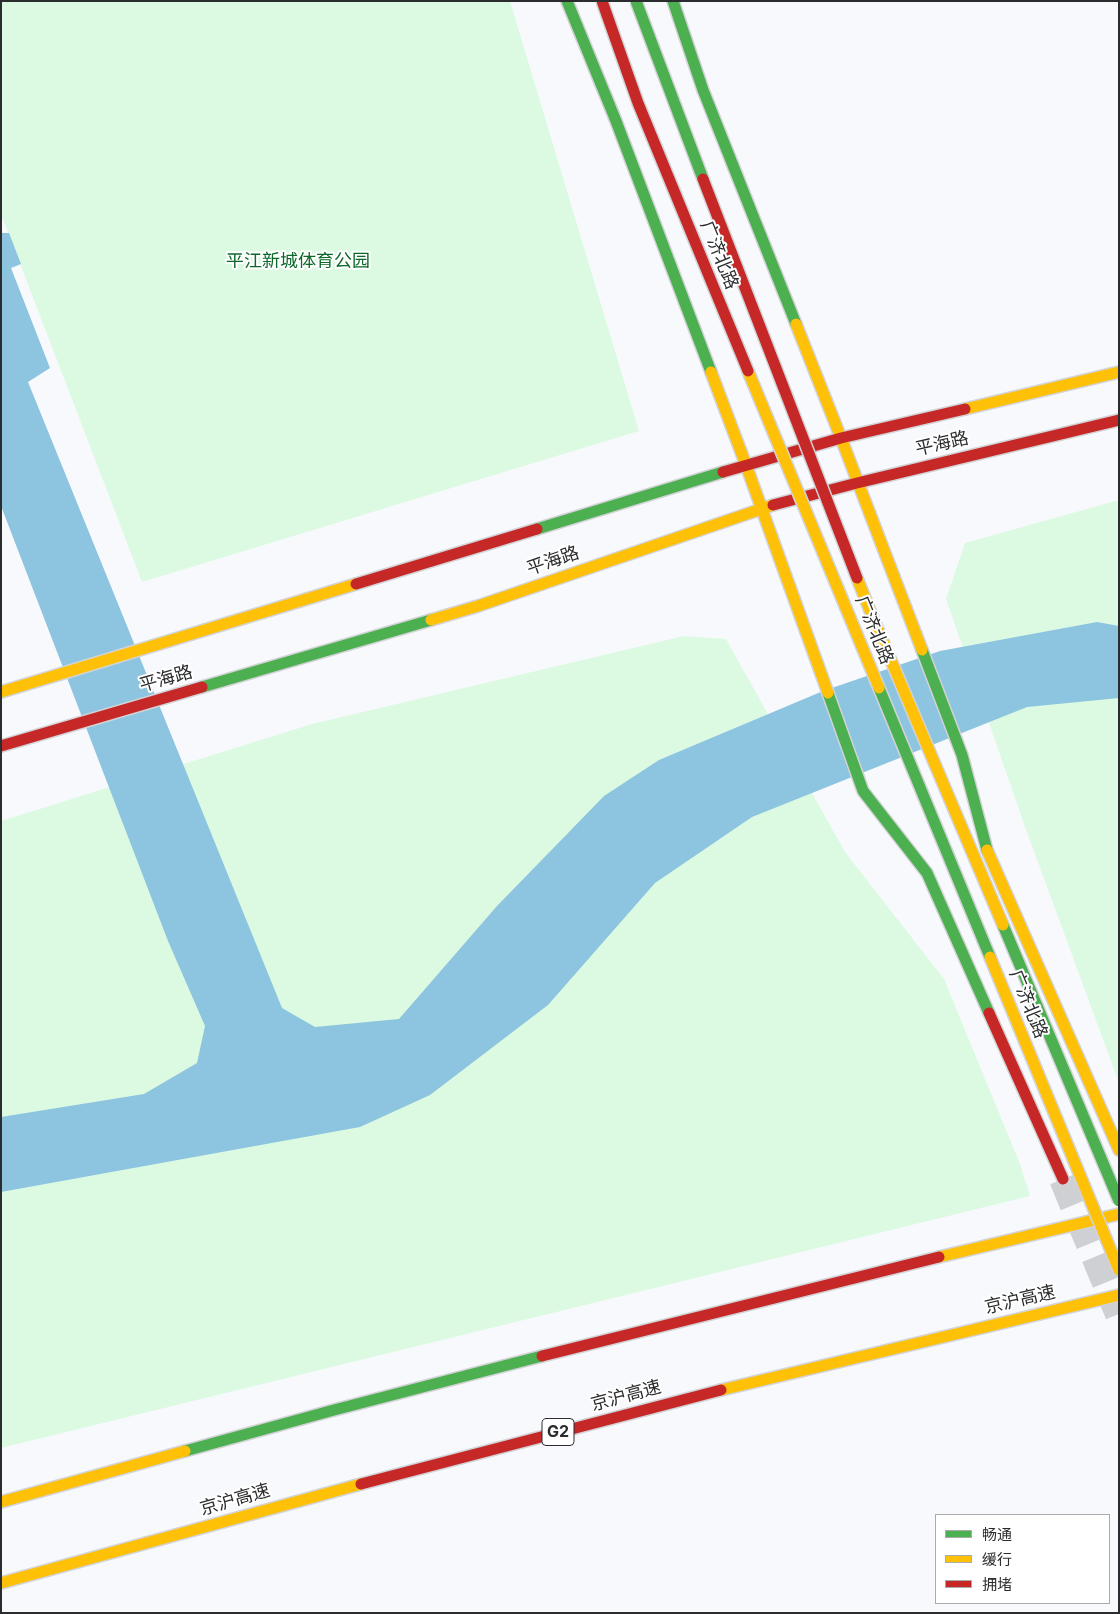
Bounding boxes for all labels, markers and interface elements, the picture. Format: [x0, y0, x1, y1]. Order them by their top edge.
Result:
street label: 广济北路 [696, 218, 742, 292]
park label: 平江新城体育公园 [226, 251, 370, 273]
street label: 平海路 [913, 427, 971, 461]
street label: 平海路 [524, 542, 582, 580]
street label: 广济北路 [851, 593, 897, 667]
street label: 平海路 [137, 661, 195, 697]
street label: 广济北路 [1005, 967, 1051, 1041]
street label: 京沪高速 [982, 1281, 1058, 1319]
street label: 京沪高速 [588, 1376, 664, 1416]
road number: G2 [542, 1418, 574, 1445]
street label: 京沪高速 [197, 1480, 273, 1520]
legend [935, 1514, 1110, 1604]
text: 畅通 [982, 1525, 1012, 1544]
text: 缓行 [982, 1550, 1012, 1569]
text: 拥堵 [982, 1575, 1012, 1594]

